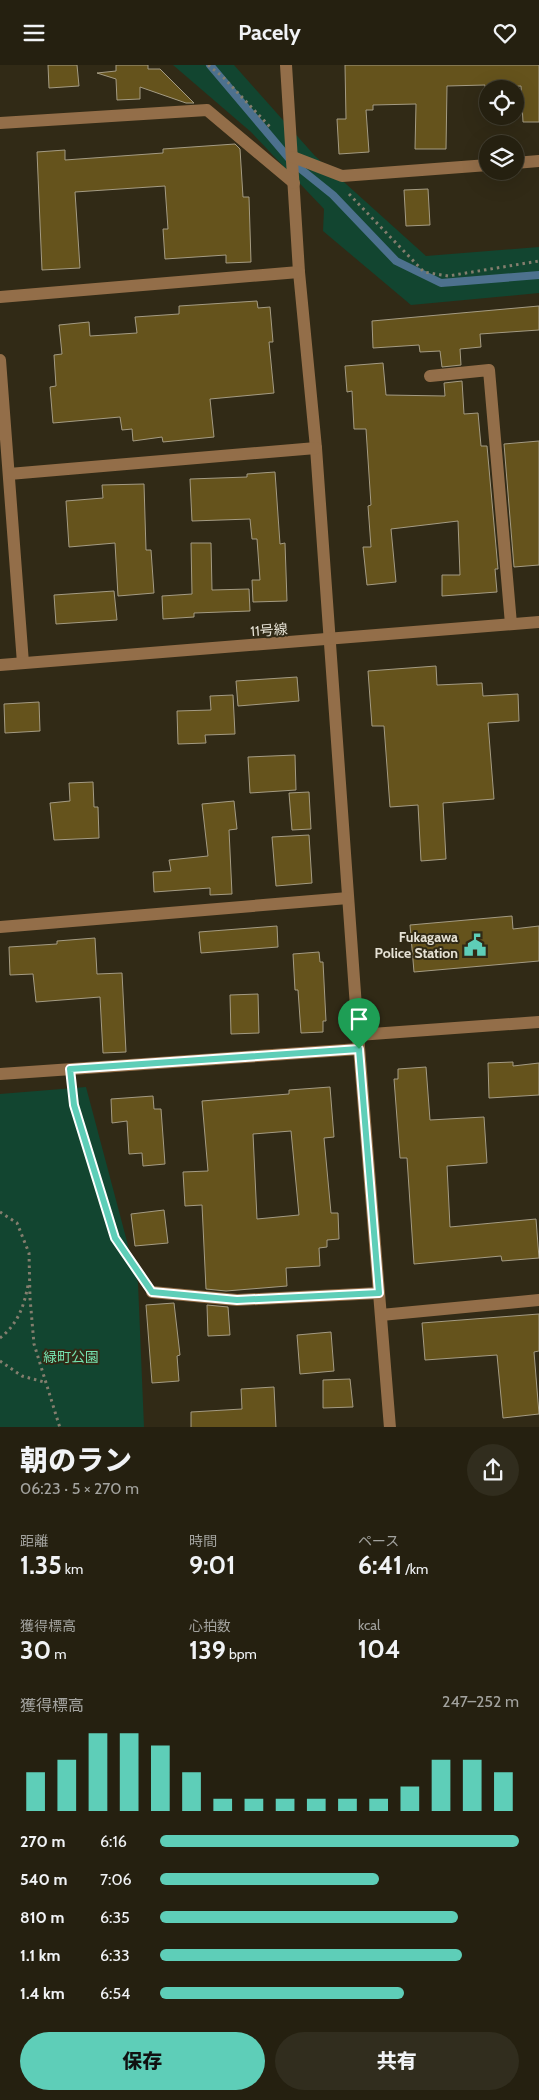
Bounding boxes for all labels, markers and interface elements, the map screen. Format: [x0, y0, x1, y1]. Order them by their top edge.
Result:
icon: menu [20, 19, 48, 47]
text: Pacely [238, 19, 301, 46]
icon: heart [491, 19, 519, 47]
map controls [479, 80, 524, 180]
button: locate [479, 80, 524, 125]
button: layers [479, 135, 524, 180]
street label: 11号線 [250, 620, 288, 640]
place label: Fukagawa Police Station [375, 928, 458, 962]
public building icon: Fukagawa Police Station [462, 932, 488, 958]
pin [338, 998, 380, 1049]
icon: arrive [345, 1005, 373, 1033]
park label: 緑町公園 [43, 1348, 99, 1366]
text: 朝のラン [20, 1443, 132, 1477]
button: share [467, 1444, 519, 1496]
text: 06:23 · 5 × 270 m [20, 1479, 139, 1498]
text: 距離 [20, 1532, 48, 1550]
text: 時間 [189, 1532, 217, 1550]
text: ペース [358, 1532, 399, 1550]
text: 1.35 [20, 1550, 62, 1580]
text: 9:01 [189, 1550, 235, 1580]
text: 6:41 [358, 1550, 402, 1580]
text: km [62, 1560, 83, 1578]
text: /km [402, 1560, 428, 1578]
text: kcal [358, 1616, 380, 1634]
text: 獲得標高 [20, 1617, 76, 1635]
text: 心拍数 [189, 1617, 231, 1635]
text: 104 [358, 1634, 400, 1664]
text: 30 [20, 1635, 51, 1665]
text: 139 [189, 1635, 226, 1665]
text: m [51, 1645, 67, 1663]
text: bpm [226, 1645, 257, 1663]
text: 247–252 m [442, 1692, 519, 1711]
text: 獲得標高 [20, 1696, 84, 1715]
text: 270 m [20, 1832, 65, 1851]
text: 6:16 [100, 1832, 127, 1851]
text: 540 m [20, 1870, 67, 1889]
text: 7:06 [100, 1870, 132, 1889]
text: 810 m [20, 1908, 64, 1927]
text: 6:35 [100, 1908, 130, 1927]
text: 1.1 km [20, 1946, 60, 1965]
text: 6:33 [100, 1946, 130, 1965]
text: 1.4 km [20, 1984, 65, 2003]
text: 6:54 [100, 1984, 130, 2003]
button: 保存 [20, 2032, 265, 2090]
button: 共有 [275, 2032, 519, 2090]

